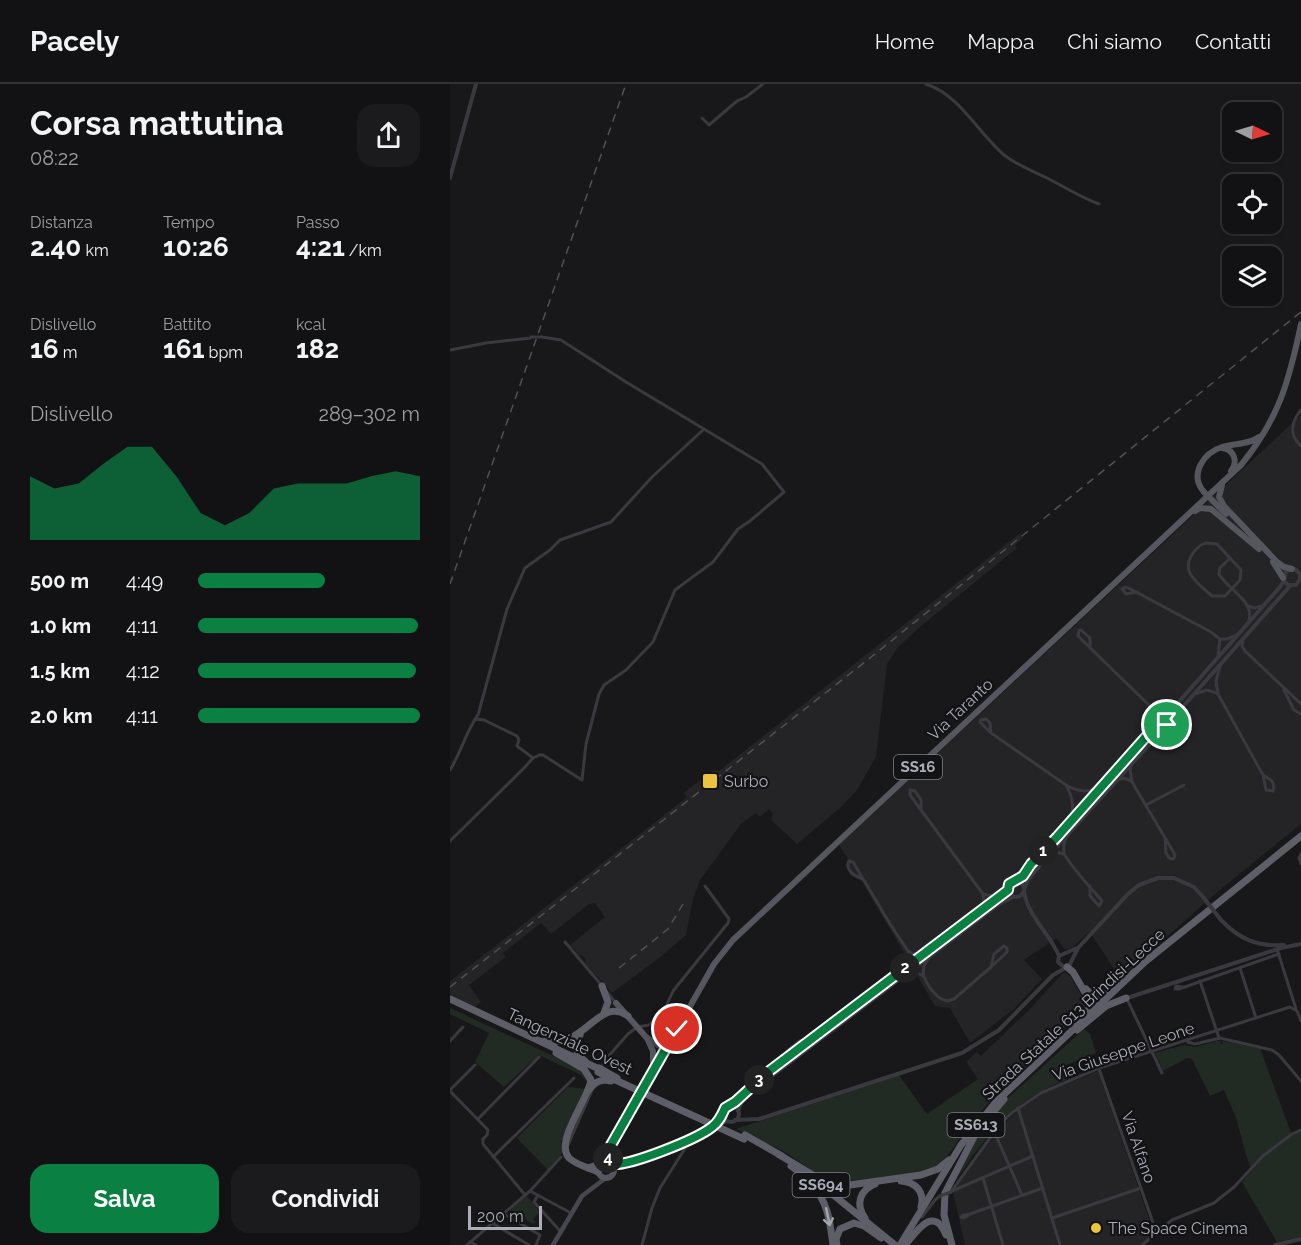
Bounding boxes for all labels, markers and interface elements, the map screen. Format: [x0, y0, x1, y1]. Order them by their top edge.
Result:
text: Pacely [30, 25, 119, 58]
text: Home [875, 29, 934, 54]
text: Mappa [967, 29, 1034, 54]
text: Chi siamo [1067, 29, 1162, 54]
text: Contatti [1195, 29, 1271, 54]
north arrow [1222, 102, 1282, 162]
map controls [1222, 102, 1282, 306]
text: Corsa mattutina [30, 104, 284, 143]
button: share [357, 104, 420, 167]
text: 08:22 [30, 146, 79, 170]
button: locate [1222, 174, 1282, 234]
text: Distanza [30, 213, 93, 232]
text: Tempo [163, 213, 214, 232]
text: Passo [296, 213, 340, 232]
text: 2.40 [30, 232, 81, 262]
text: 10:26 [163, 232, 229, 262]
text: 4:21 [296, 232, 345, 262]
text: km [81, 241, 109, 260]
text: /km [345, 241, 382, 260]
button: layers [1222, 246, 1282, 306]
text: Dislivello [30, 315, 96, 334]
text: Battito [163, 315, 211, 334]
text: kcal [296, 315, 326, 334]
text: 16 [30, 334, 59, 364]
text: 161 [163, 334, 204, 364]
text: 182 [296, 334, 339, 364]
text: m [59, 343, 77, 362]
text: bpm [204, 343, 243, 362]
text: Dislivello [30, 402, 113, 426]
text: 289–302 m [318, 402, 420, 426]
text: 500 m [30, 569, 89, 593]
text: 4:49 [126, 569, 163, 593]
text: 1.0 km [30, 614, 91, 638]
text: 4:11 [126, 614, 158, 638]
text: 1.5 km [30, 659, 90, 683]
text: 4:12 [126, 659, 160, 683]
street label: Via Taranto [924, 675, 997, 744]
pin [1141, 699, 1192, 750]
text: 2.0 km [30, 704, 93, 728]
text: 4:11 [126, 704, 158, 728]
icon: arrive [1150, 708, 1183, 741]
road number: SS16 [894, 755, 942, 779]
marker: Surbo [701, 772, 719, 790]
place label: Surbo [724, 772, 768, 791]
pin: 1 [1028, 836, 1058, 866]
text: 1 [1039, 841, 1047, 860]
street label: Strada Statale 613 Brindisi-Lecce [978, 925, 1168, 1104]
pin: 2 [890, 953, 920, 983]
text: 2 [900, 958, 910, 977]
pin [651, 1003, 702, 1054]
street label: Tangenziale Ovest [504, 1004, 636, 1079]
icon: check [660, 1012, 693, 1045]
street label: Via Giuseppe Leone [1050, 1018, 1197, 1085]
pin: 3 [744, 1065, 774, 1095]
text: 3 [755, 1070, 763, 1089]
street label: Via Alfano [1117, 1109, 1160, 1186]
road number: SS613 [948, 1113, 1004, 1137]
pin: 4 [593, 1143, 623, 1173]
text: 4 [603, 1148, 613, 1167]
button: Salva [30, 1164, 219, 1233]
button: Condividi [231, 1164, 420, 1233]
road number: SS694 [792, 1173, 850, 1197]
scale bar [468, 1203, 542, 1230]
text: 200 m [477, 1207, 524, 1226]
one-way arrow [823, 1207, 834, 1226]
place label: The Space Cinema [1108, 1219, 1248, 1238]
marker: The Space Cinema [1089, 1221, 1103, 1235]

